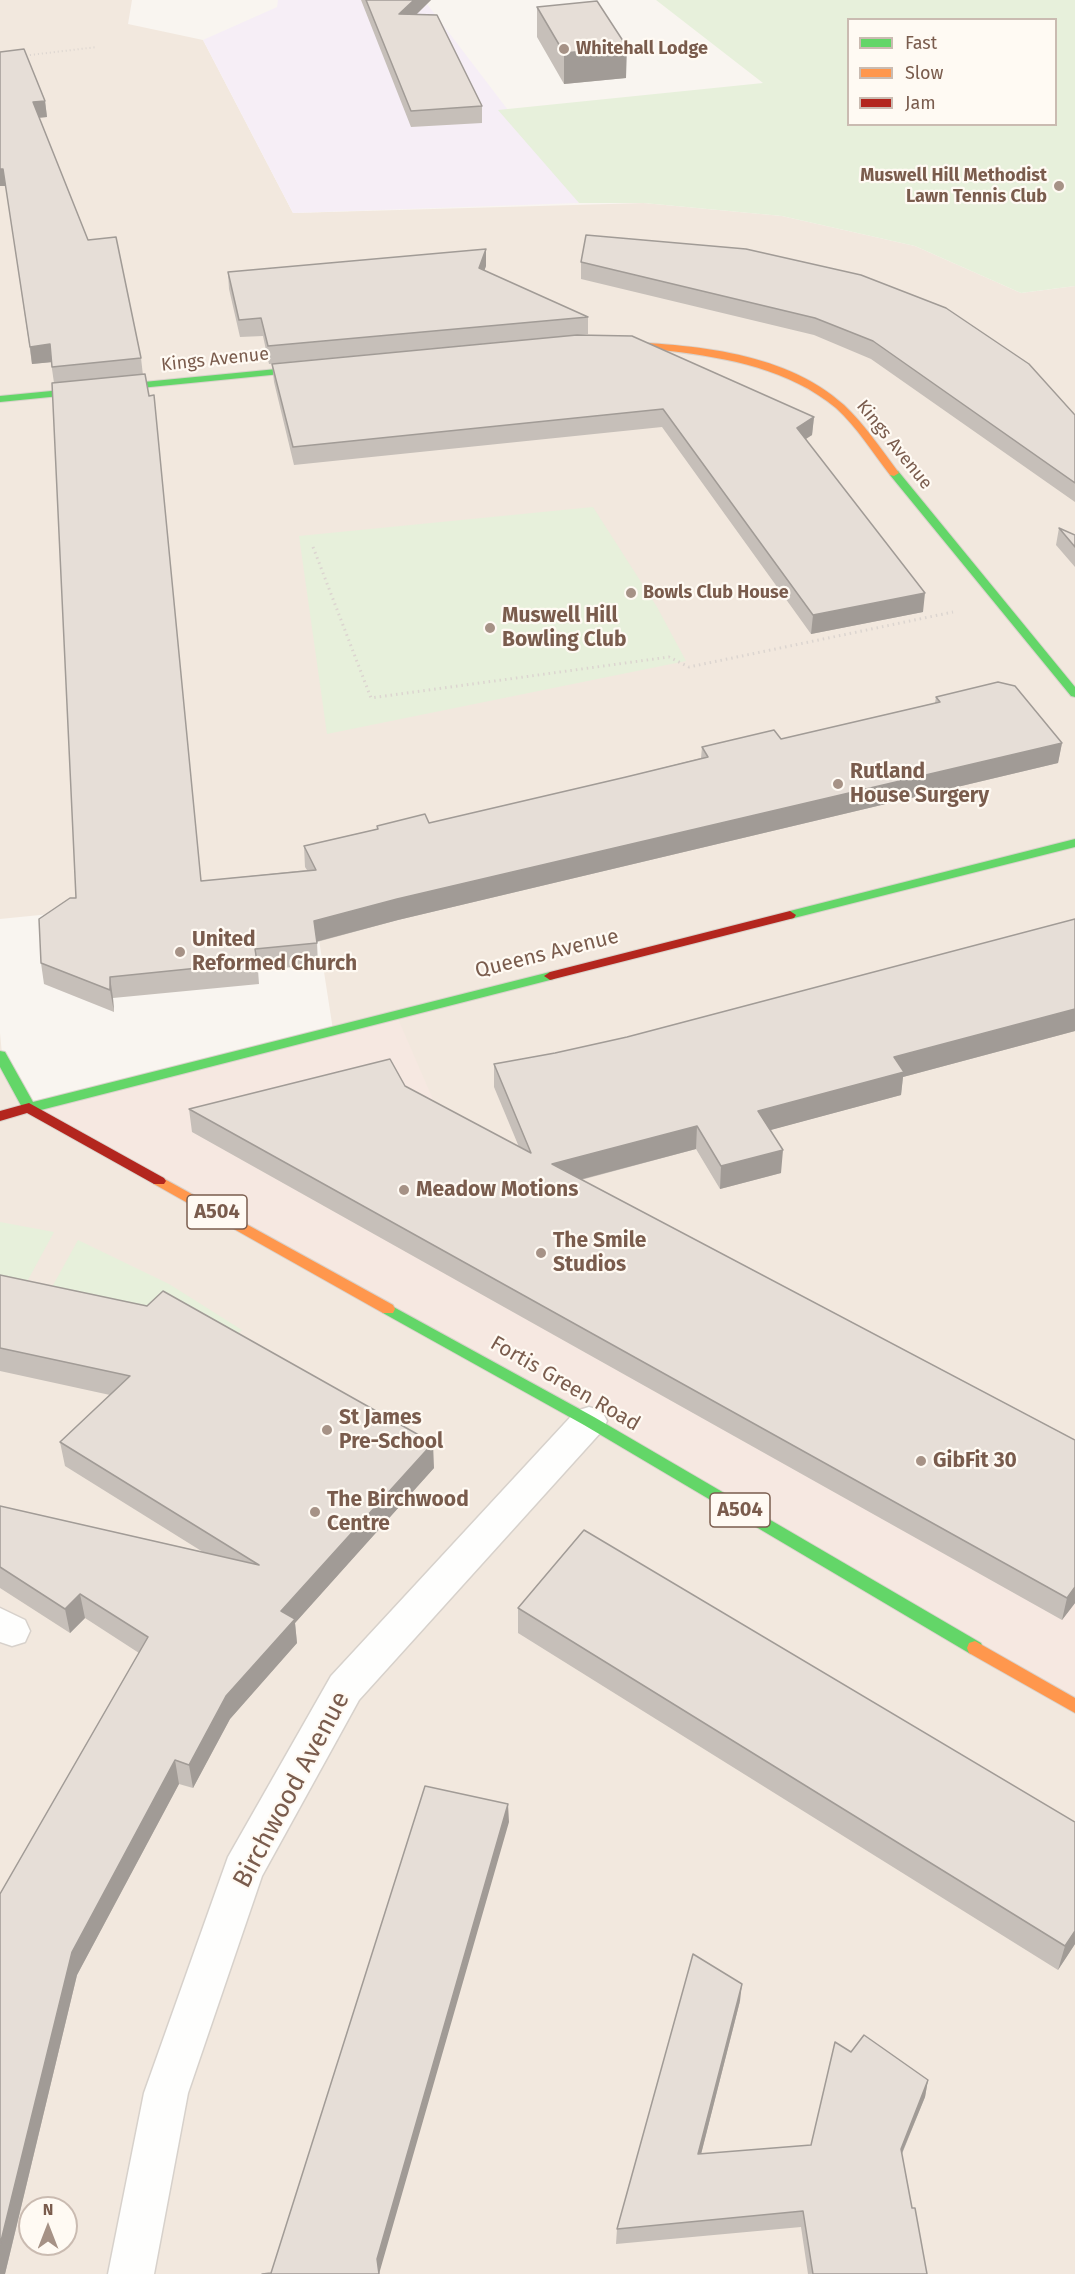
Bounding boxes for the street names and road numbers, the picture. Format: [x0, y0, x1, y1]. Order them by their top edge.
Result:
street label: Kings Avenue [160, 344, 270, 376]
street label: Kings Avenue [852, 396, 936, 494]
street label: Queens Avenue [473, 924, 621, 984]
road number: A504 [187, 1195, 247, 1229]
street label: Fortis Green Road [486, 1331, 644, 1437]
road number: A504 [710, 1493, 770, 1527]
street label: Birchwood Avenue [227, 1687, 357, 1893]

